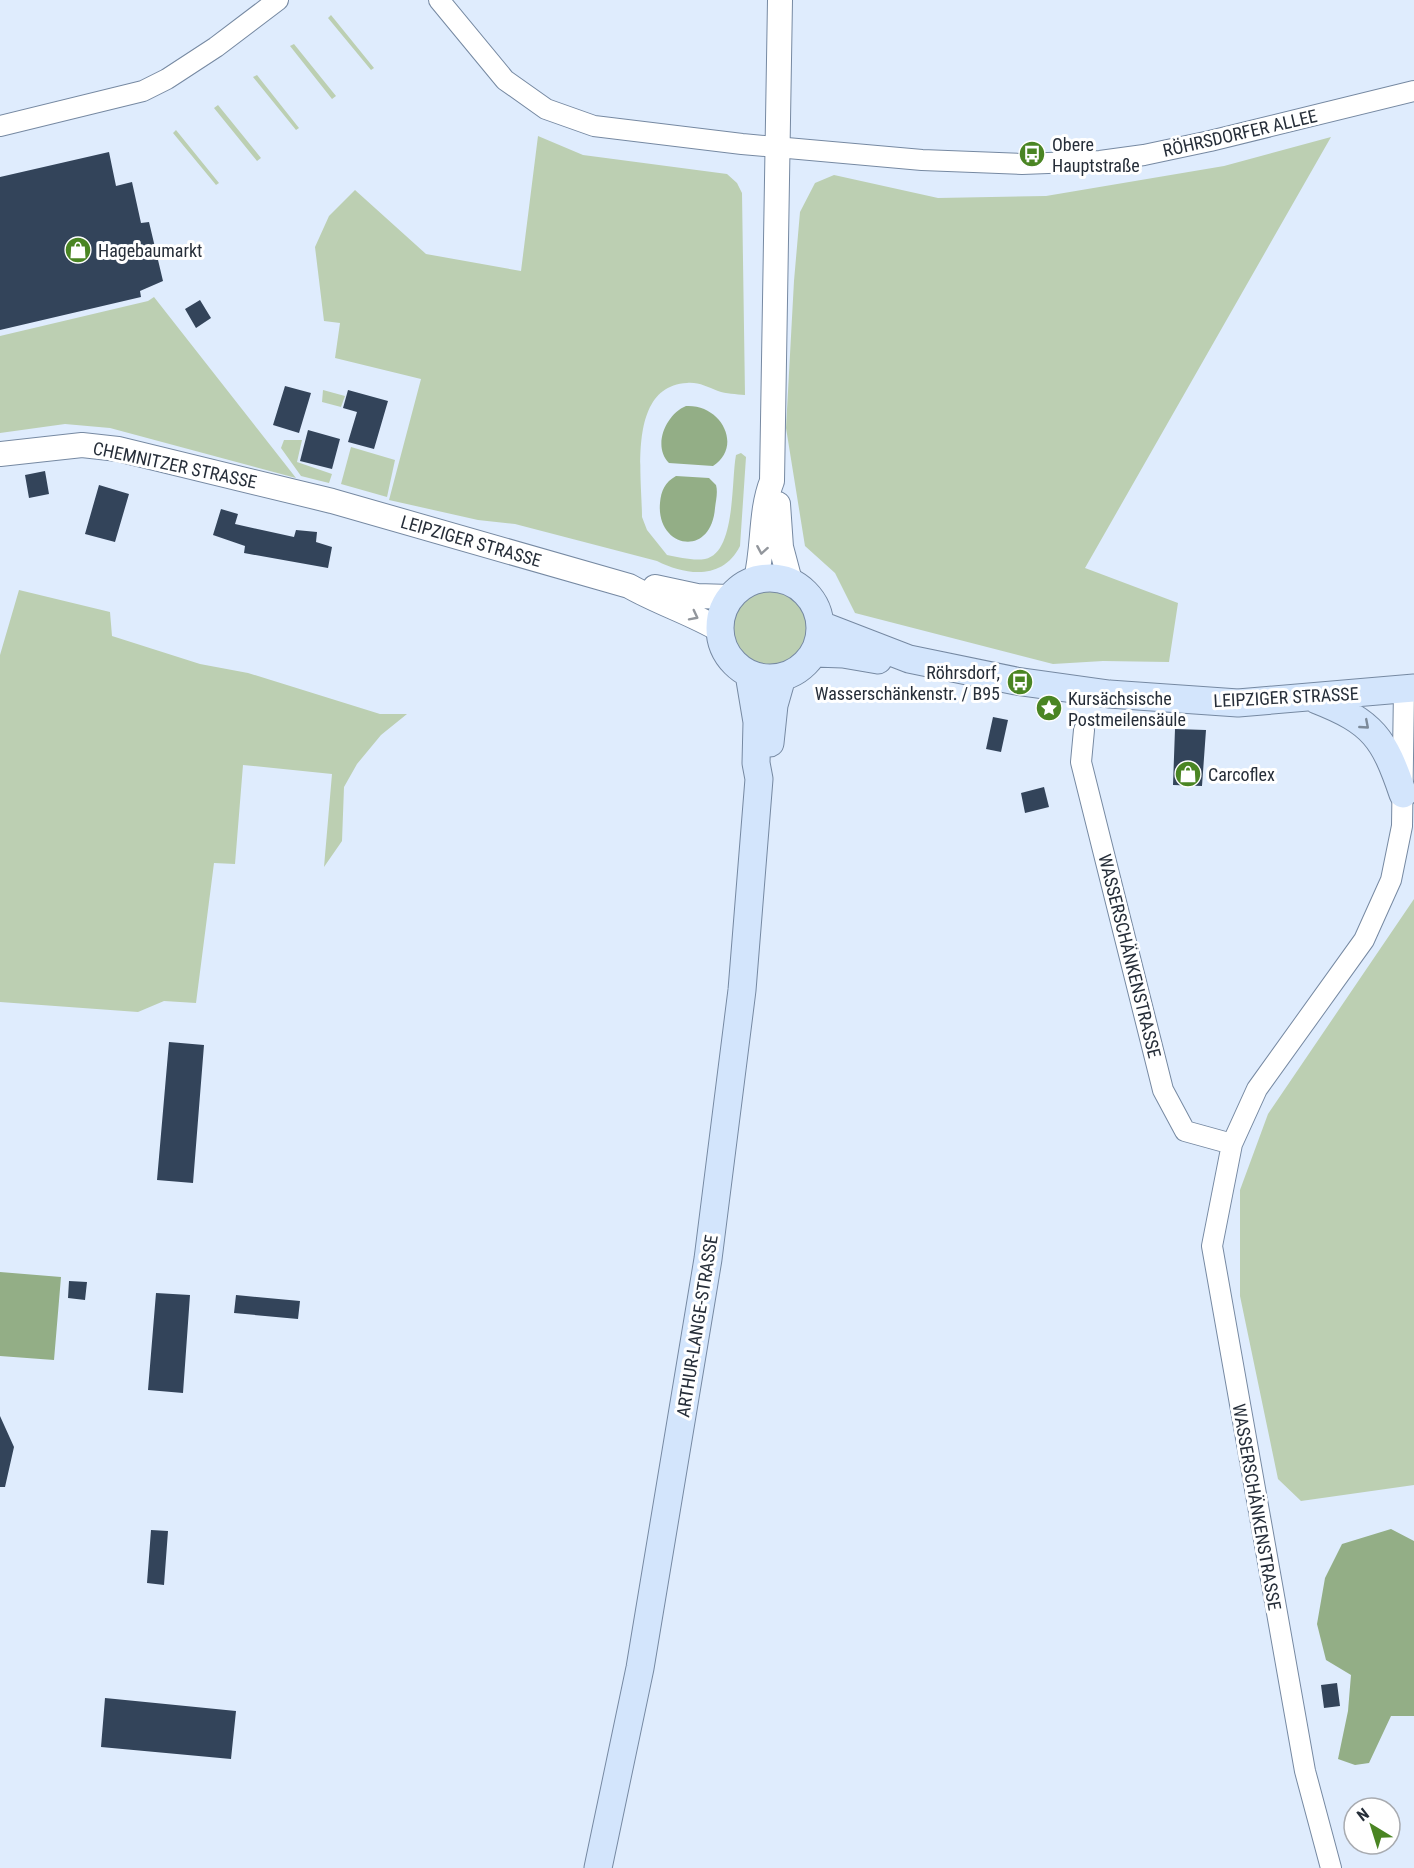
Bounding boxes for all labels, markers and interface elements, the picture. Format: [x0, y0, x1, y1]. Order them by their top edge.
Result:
street label: RÖHRSDORFER ALLEE [1161, 105, 1319, 161]
place label: Obere Hauptstraße [1052, 134, 1140, 176]
bus stop icon: Obere Hauptstraße [1017, 139, 1047, 169]
shop icon: Hagebaumarkt [63, 235, 93, 265]
place label: Hagebaumarkt [98, 240, 202, 261]
street label: CHEMNITZER STRASSE [91, 437, 259, 493]
street label: LEIPZIGER STRASSE [398, 511, 544, 571]
one-way arrow [756, 546, 768, 555]
one-way arrow [688, 608, 699, 620]
place label: Röhrsdorf, Wasserschänkenstr. / B95 [815, 662, 1000, 704]
bus stop icon: Röhrsdorf, Wasserschänkenstr. / B95 [1005, 667, 1035, 697]
street label: LEIPZIGER STRASSE [1213, 683, 1359, 711]
place label: Kursächsische Postmeilensäule [1068, 688, 1186, 730]
place icon: Kursächsische Postmeilensäule [1034, 693, 1064, 723]
one-way arrow [1358, 718, 1369, 729]
shop icon: Carcoflex [1173, 759, 1203, 789]
place label: Carcoflex [1208, 764, 1275, 785]
street label: WASSERSCHÄNKENSTRASSE [1094, 852, 1166, 1060]
street label: ARTHUR-LANGE-STRASSE [672, 1233, 722, 1419]
street label: WASSERSCHÄNKENSTRASSE [1228, 1402, 1286, 1612]
north arrow [1342, 1796, 1402, 1856]
text: N [1353, 1804, 1373, 1825]

